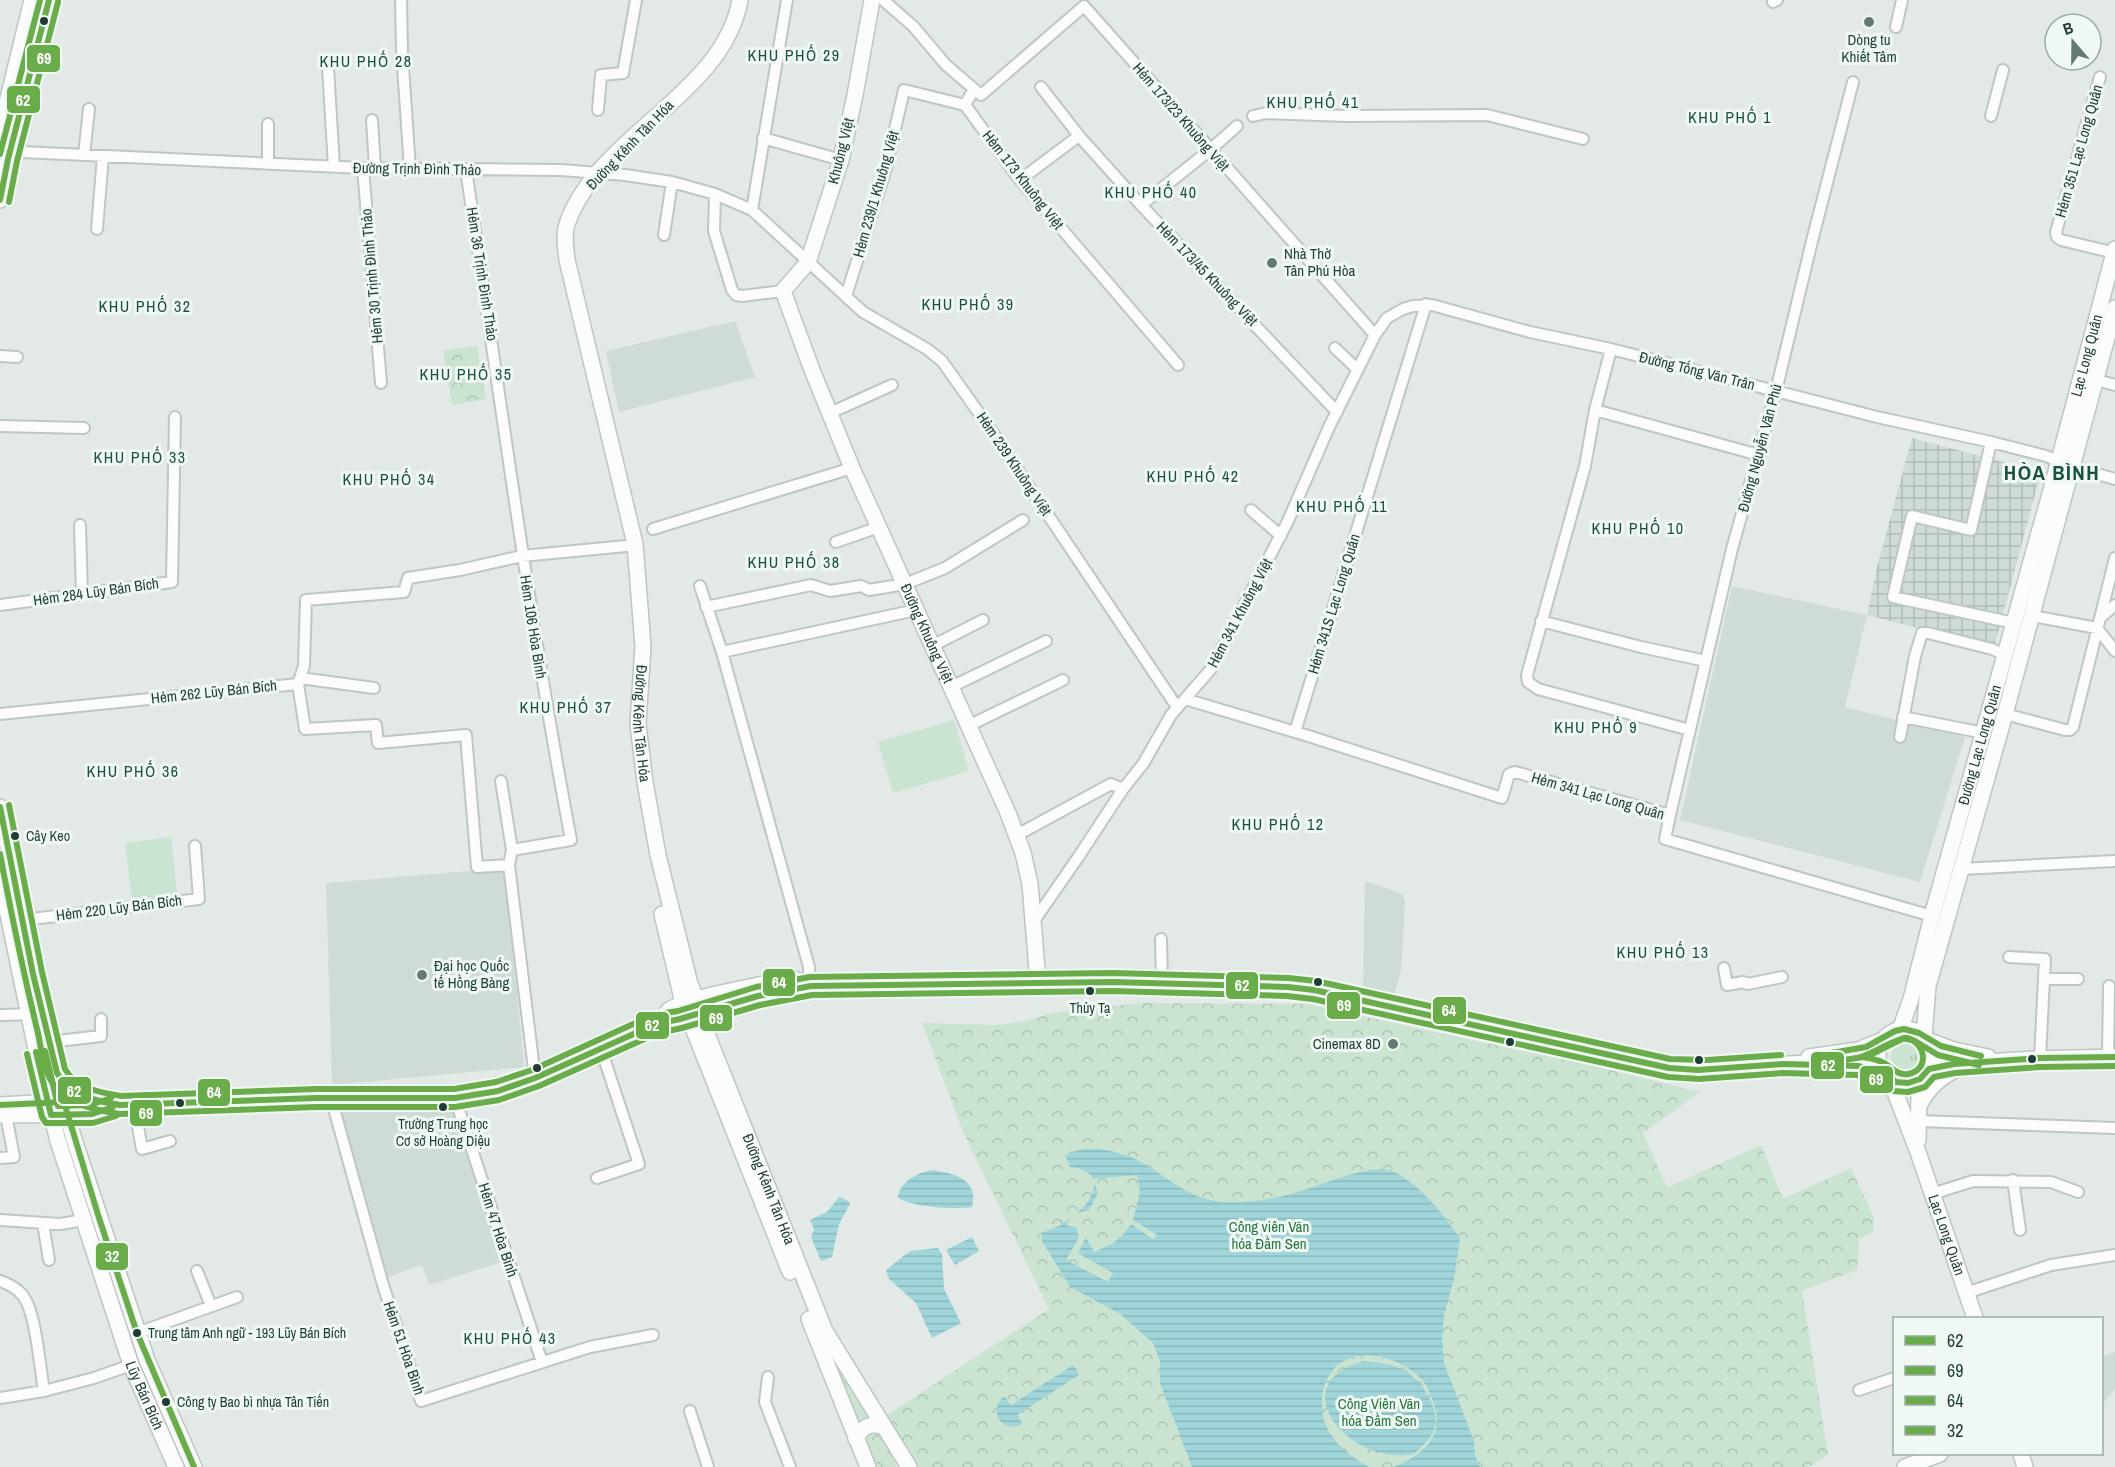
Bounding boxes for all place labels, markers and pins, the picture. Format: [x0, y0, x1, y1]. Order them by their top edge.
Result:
unlabelled marker [38, 15, 50, 27]
marker: Dòng tu Khiết Tâm [1862, 15, 1876, 29]
place label: Dòng tu Khiết Tâm [1841, 29, 1897, 67]
place label: Nhà Thờ Tân Phú Hòa [1284, 243, 1356, 281]
marker: Nhà Thờ Tân Phú Hòa [1265, 256, 1279, 270]
place label: Cây Keo [26, 827, 70, 845]
marker: Cây Keo [9, 830, 21, 842]
place label: Đại học Quốc tế Hồng Bàng [434, 955, 509, 993]
marker: Đại học Quốc tế Hồng Bàng [415, 968, 429, 982]
unlabelled marker [1312, 976, 1324, 988]
marker: Thủy Tạ [1084, 985, 1096, 997]
place label: Thủy Tạ [1070, 999, 1111, 1017]
place label: Cinemax 8D [1313, 1033, 1381, 1054]
unlabelled marker [1504, 1036, 1516, 1048]
marker: Cinemax 8D [1386, 1037, 1400, 1051]
unlabelled marker [2026, 1053, 2038, 1065]
unlabelled marker [1693, 1054, 1705, 1066]
unlabelled marker [531, 1062, 543, 1074]
unlabelled marker [174, 1097, 186, 1109]
marker: Trường Trung học Cơ sở Hoàng Diệu [437, 1101, 449, 1113]
place label: Trường Trung học Cơ sở Hoàng Diệu [396, 1115, 490, 1150]
place label: Trung tâm Anh ngữ - 193 Lũy Bán Bích [148, 1324, 346, 1342]
marker: Trung tâm Anh ngữ - 193 Lũy Bán Bích [131, 1327, 143, 1339]
place label: Công ty Bao bì nhựa Tân Tiến [177, 1393, 329, 1411]
marker: Công ty Bao bì nhựa Tân Tiến [160, 1396, 172, 1408]

